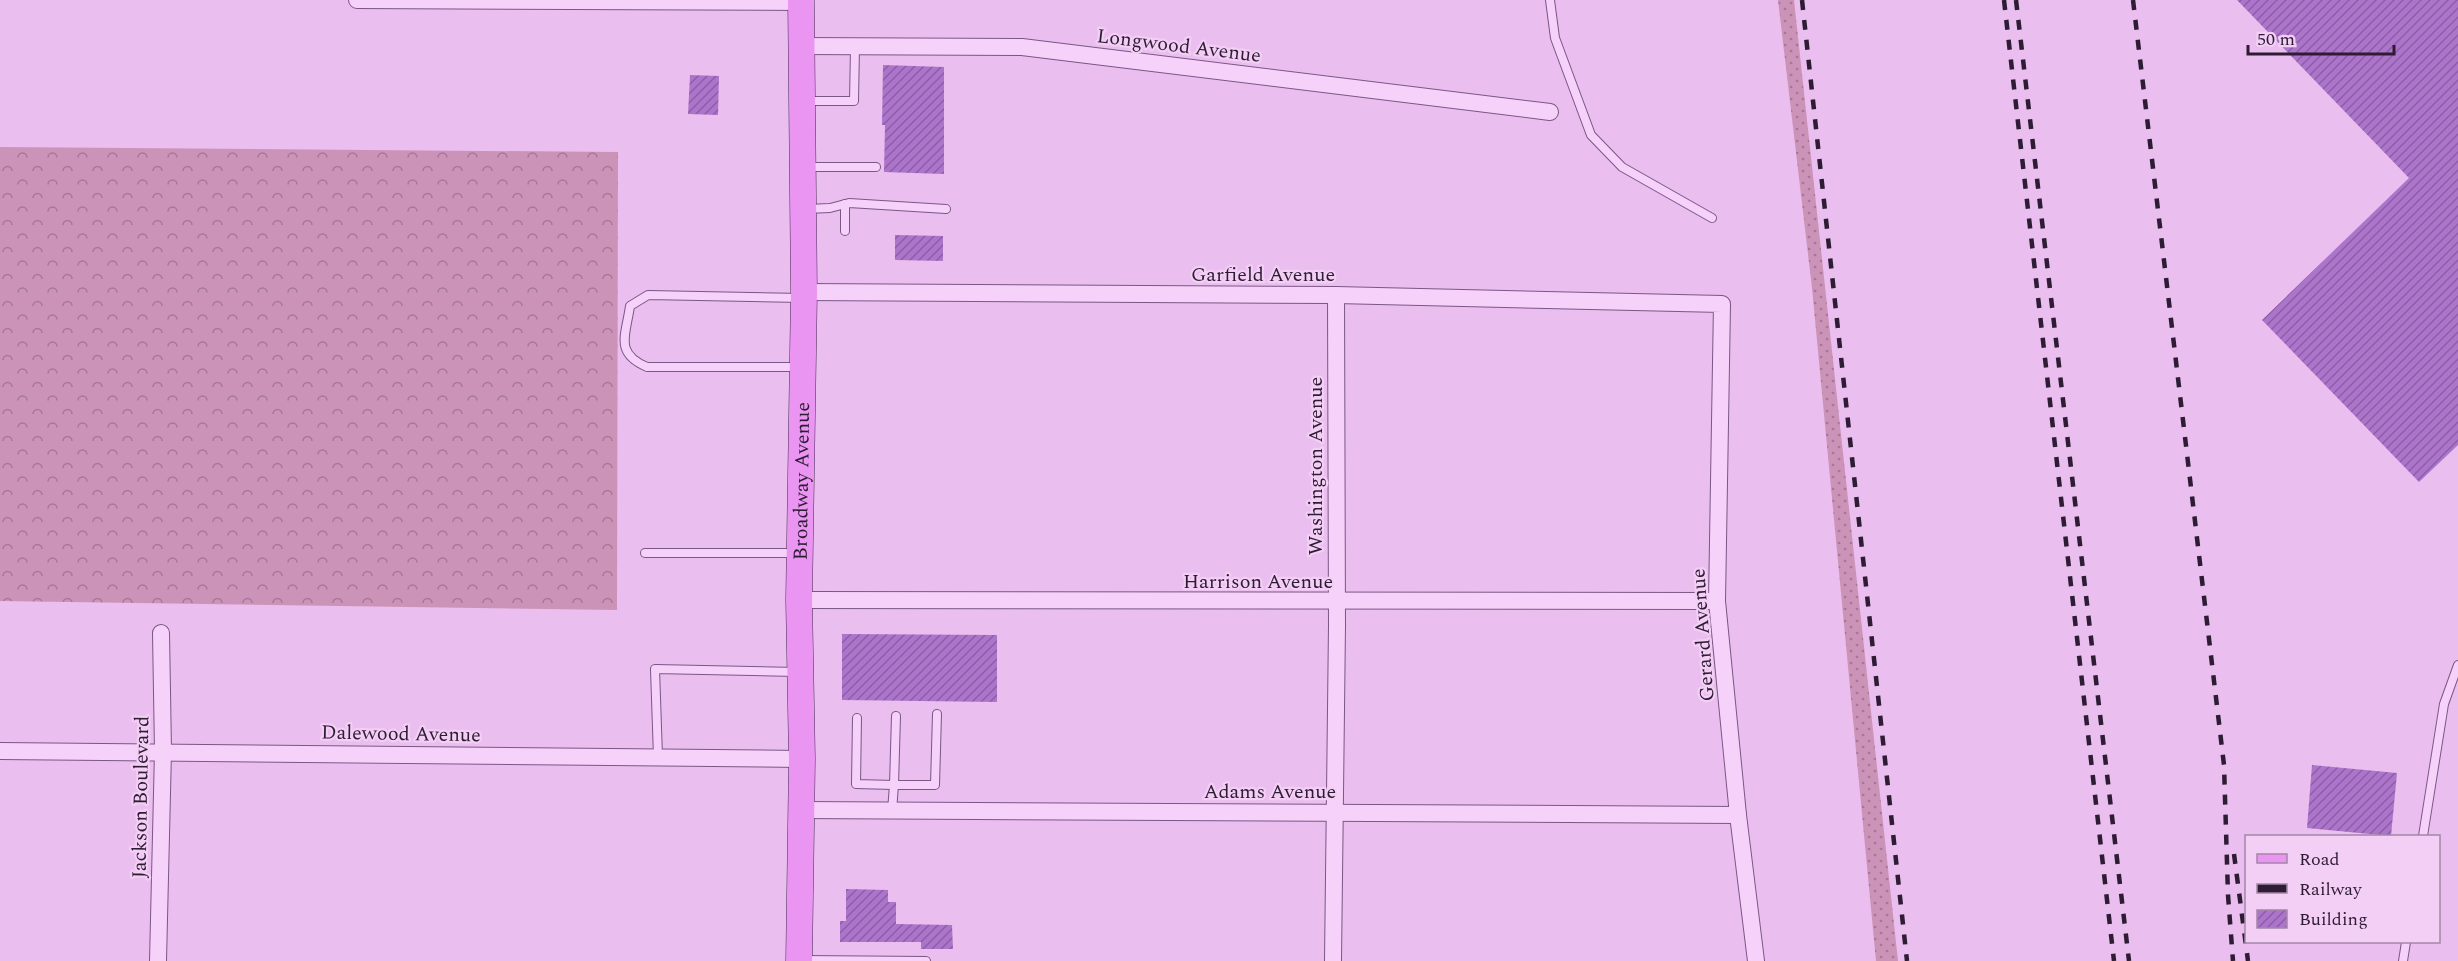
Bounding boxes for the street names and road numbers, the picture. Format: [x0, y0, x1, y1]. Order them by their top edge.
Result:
street label: Longwood Avenue [1095, 21, 1263, 71]
street label: Garfield Avenue [1191, 260, 1335, 290]
street label: Washington Avenue [1301, 377, 1331, 555]
street label: Broadway Avenue [786, 402, 818, 561]
street label: Harrison Avenue [1183, 567, 1333, 597]
street label: Gerard Avenue [1683, 567, 1723, 702]
street label: Jackson Boulevard [125, 715, 157, 879]
street label: Dalewood Avenue [321, 718, 481, 750]
street label: Adams Avenue [1204, 777, 1336, 807]

